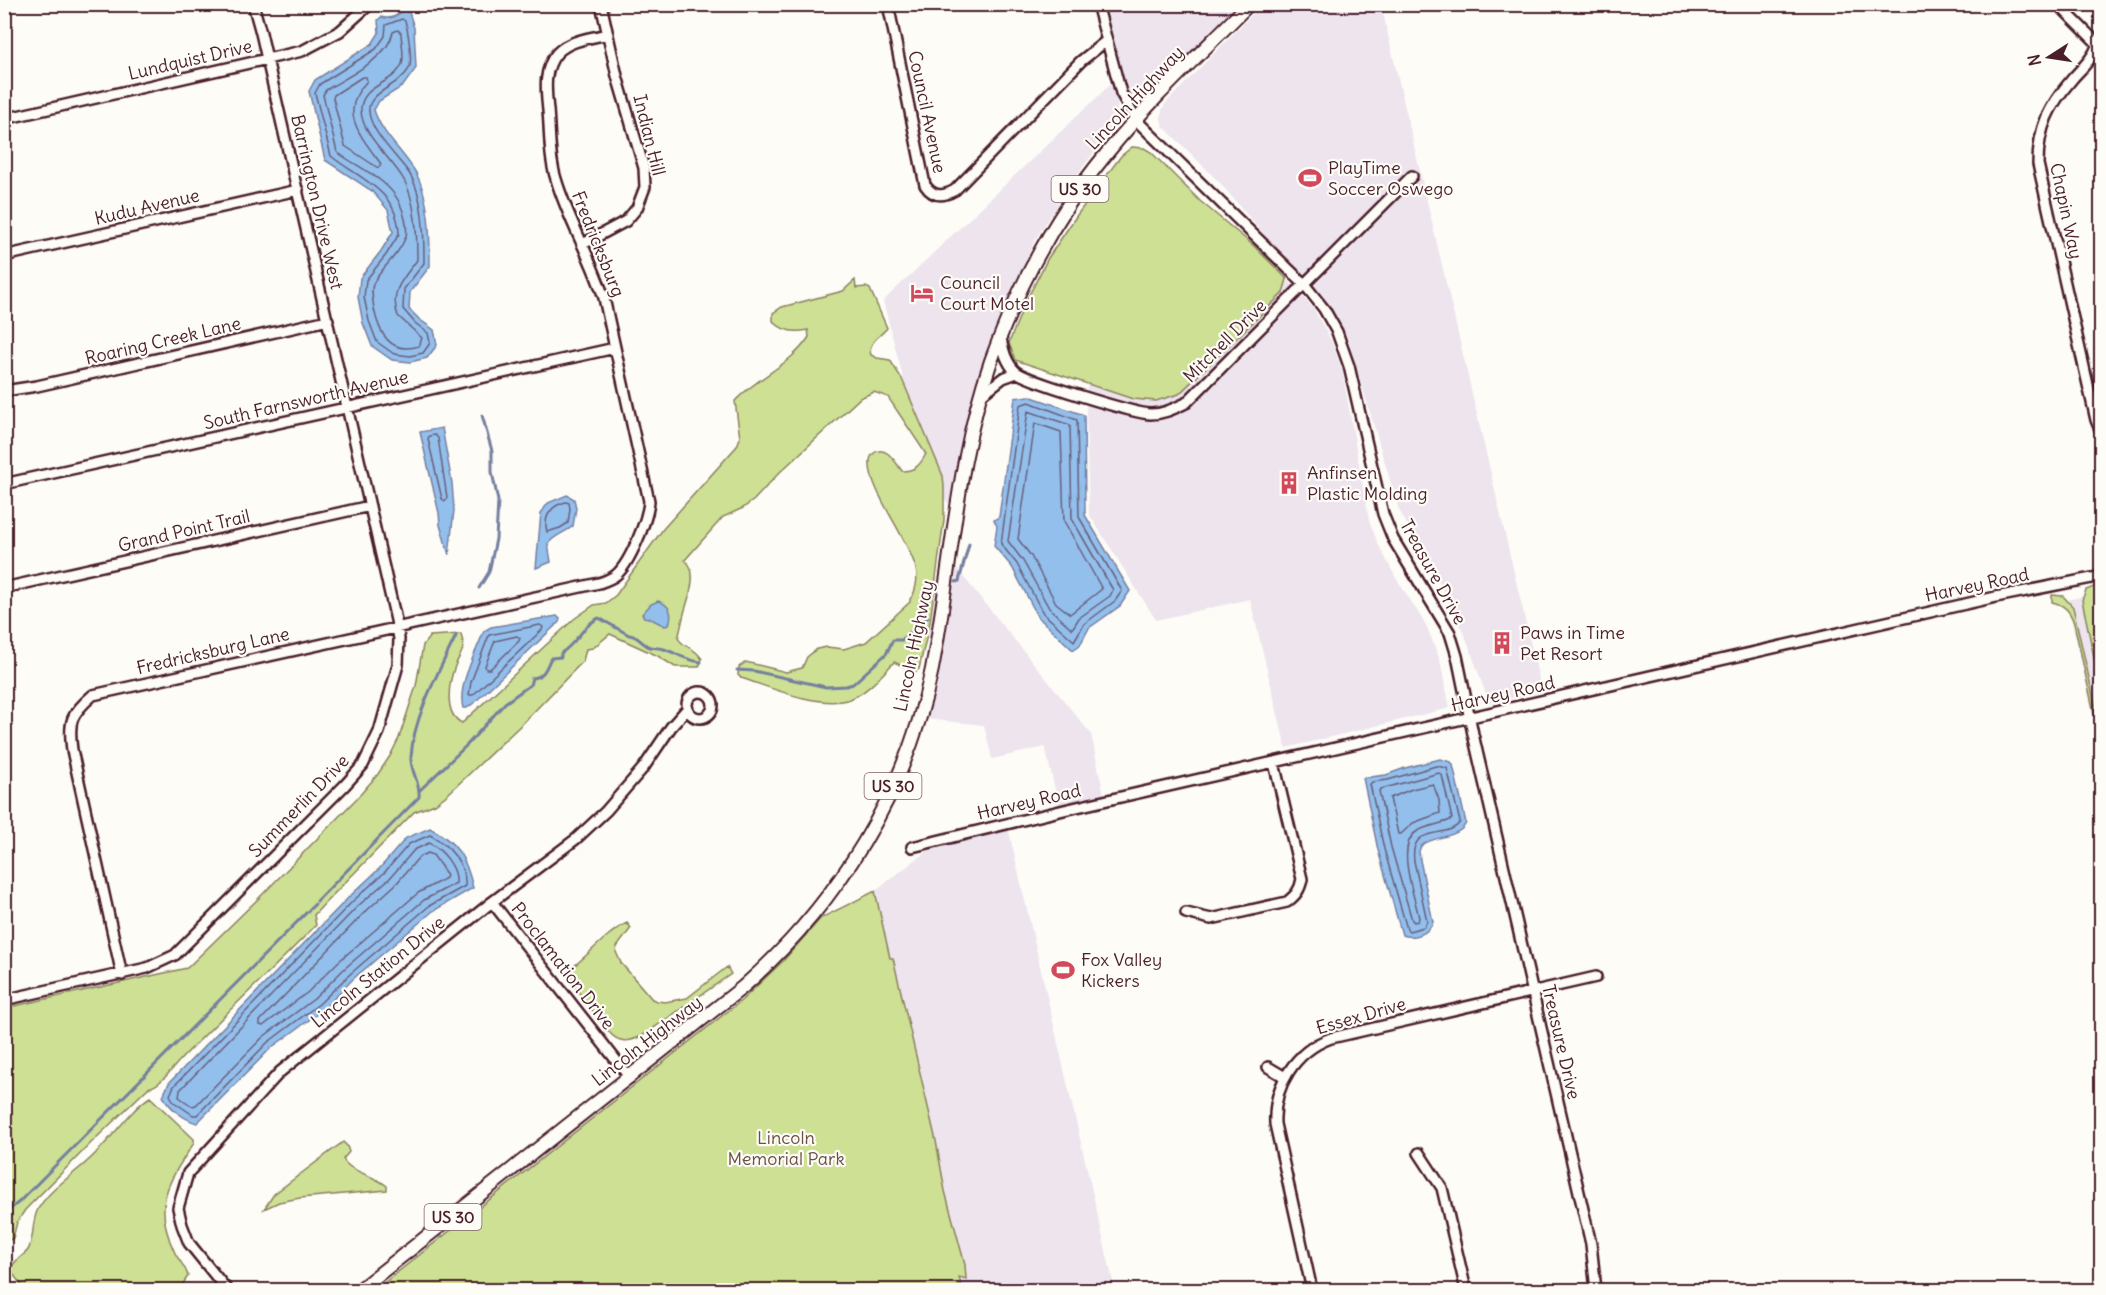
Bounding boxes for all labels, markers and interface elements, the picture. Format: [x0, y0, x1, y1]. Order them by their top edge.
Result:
north arrow [2019, 27, 2079, 87]
street label: Lundquist Drive [126, 34, 254, 85]
street label: Lincoln Highway [1081, 41, 1189, 154]
street label: Council Avenue [903, 49, 952, 175]
text: N [2023, 53, 2045, 68]
street label: Indian Hill [628, 92, 671, 178]
street label: Barrington Drive West [286, 112, 349, 292]
place label: PlayTime Soccer Oswego [1328, 156, 1453, 200]
street label: Chapin Way [2045, 161, 2088, 261]
sports icon: PlayTime Soccer Oswego [1297, 165, 1323, 191]
road number: US 30 [1052, 176, 1108, 202]
street label: Kudu Avenue [92, 183, 202, 230]
street label: Fredricksburg [567, 188, 630, 300]
place label: Council Court Motel [940, 271, 1034, 315]
hotel icon: Council Court Motel [909, 280, 935, 306]
street label: Mitchell Drive [1178, 294, 1271, 387]
street label: Roaring Creek Lane [83, 311, 243, 370]
street label: South Farnsworth Avenue [201, 365, 411, 434]
place label: Anfinsen Plastic Molding [1307, 461, 1428, 505]
building icon: Anfinsen Plastic Molding [1276, 470, 1302, 496]
street label: Grand Point Trail [116, 504, 252, 557]
street label: Treasure Drive [1395, 515, 1472, 629]
street label: Harvey Road [1923, 562, 2031, 607]
street label: Lincoln Highway [888, 578, 939, 714]
place label: Paws in Time Pet Resort [1520, 621, 1625, 665]
street label: Fredricksburg Lane [134, 622, 292, 679]
building icon: Paws in Time Pet Resort [1489, 630, 1515, 656]
street label: Harvey Road [1449, 670, 1557, 717]
street label: Summerlin Drive [244, 749, 354, 862]
road number: US 30 [864, 773, 922, 799]
street label: Harvey Road [975, 778, 1083, 825]
street label: Proclamation Drive [507, 897, 620, 1034]
street label: Lincoln Station Drive [306, 911, 449, 1033]
place label: Fox Valley Kickers [1081, 948, 1162, 992]
sports icon: Fox Valley Kickers [1050, 957, 1076, 983]
street label: Treasure Drive [1537, 982, 1586, 1101]
street label: Lincoln Highway [587, 990, 707, 1091]
street label: Essex Drive [1313, 992, 1408, 1039]
park label: Lincoln Memorial Park [727, 1126, 845, 1170]
road number: US 30 [424, 1204, 482, 1230]

